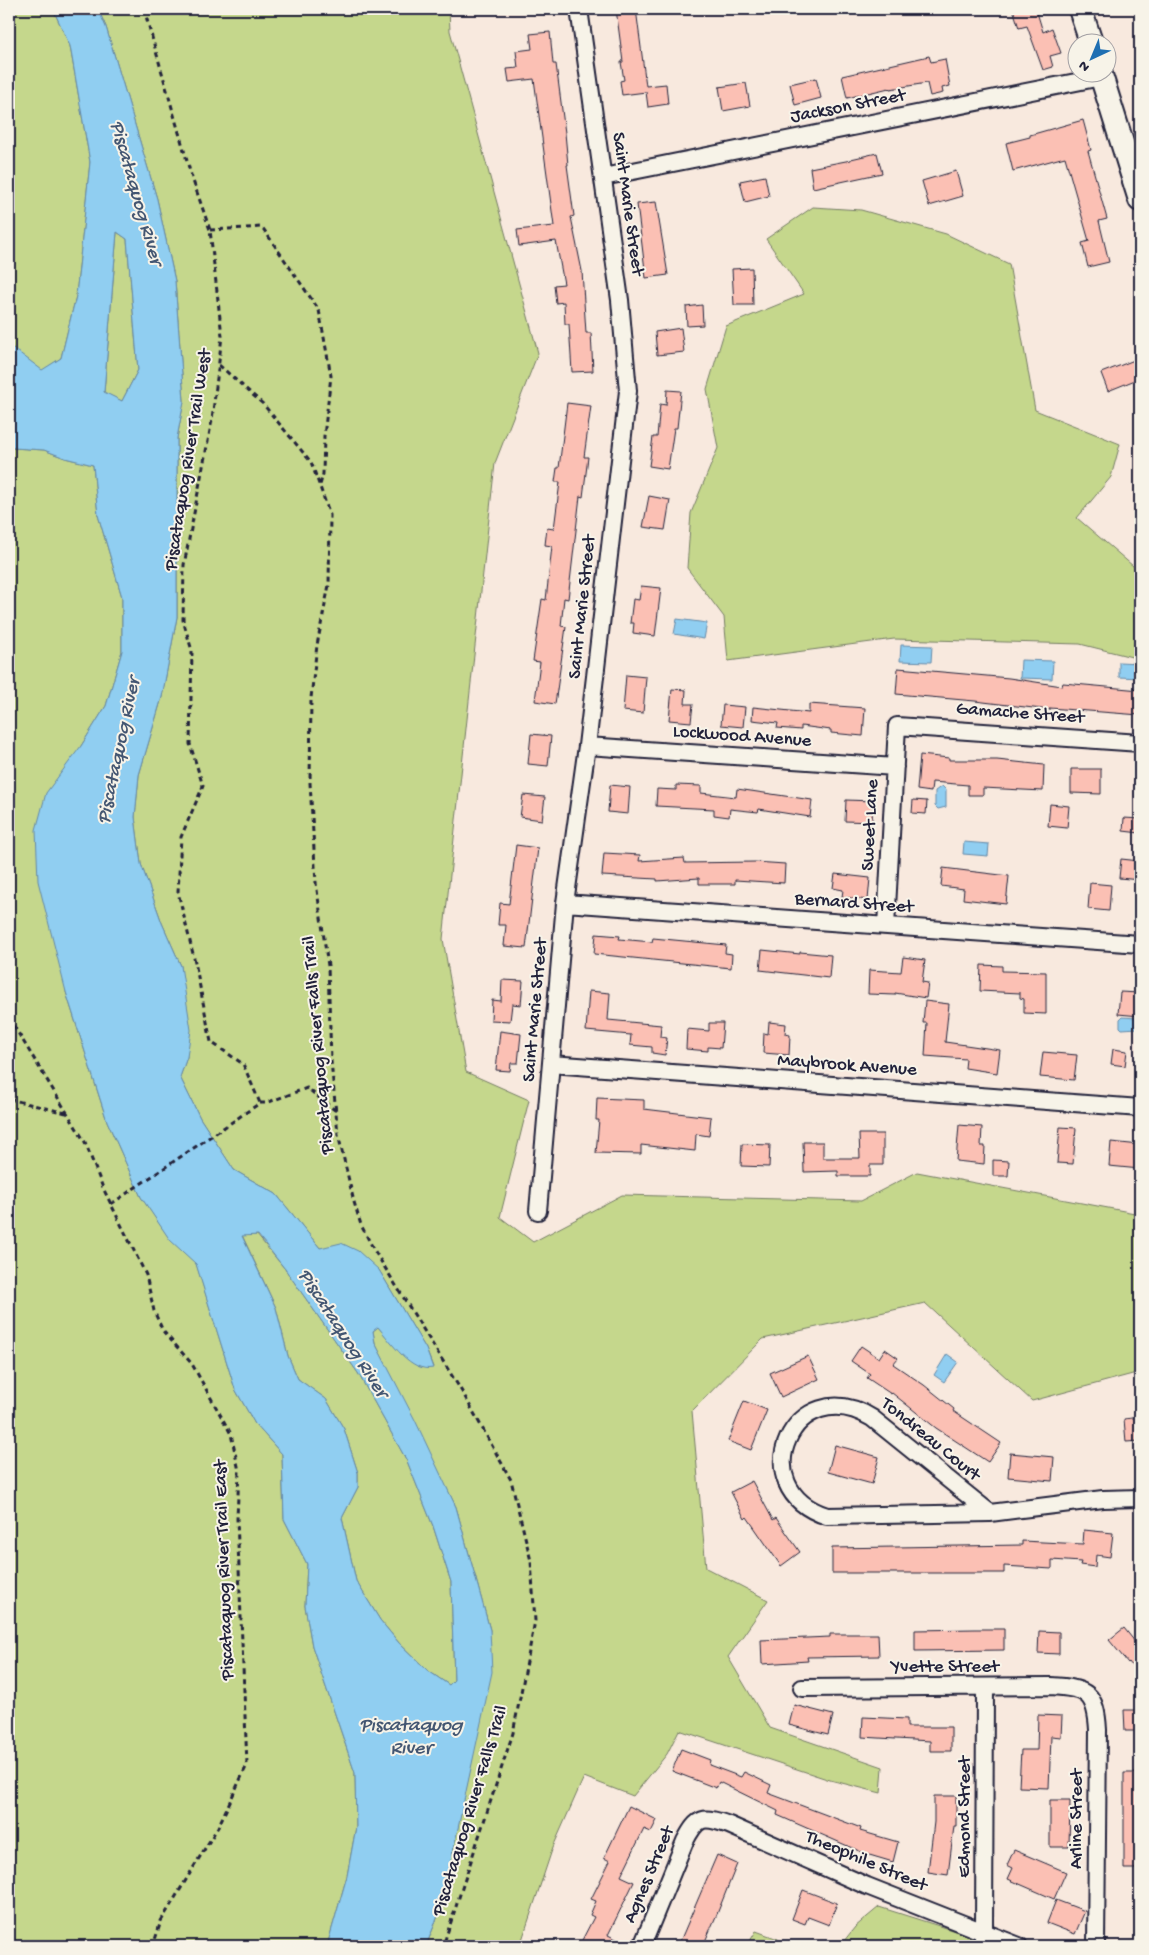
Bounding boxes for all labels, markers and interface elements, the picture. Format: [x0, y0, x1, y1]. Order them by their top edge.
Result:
north arrow [1066, 32, 1116, 82]
text: N [1076, 56, 1094, 75]
street label: Jackson Street [789, 84, 910, 129]
water label: Piscataquog River [103, 118, 168, 271]
street label: Saint Marie Street [606, 131, 649, 279]
street label: Piscataquog River Trail West [160, 345, 218, 573]
street label: Saint Marie Street [564, 532, 602, 680]
water label: Piscataquog River [93, 672, 148, 826]
street label: Gamache Street [955, 698, 1087, 730]
street label: Lockwood Avenue [672, 721, 812, 753]
street label: Sweet Lane [857, 778, 885, 871]
street label: Bernard Street [793, 888, 916, 920]
street label: Piscataquog River Falls Trail [298, 935, 340, 1156]
street label: Saint Marie Street [518, 935, 554, 1083]
street label: Maybrook Avenue [777, 1050, 918, 1082]
water label: Piscataquog River [292, 1265, 394, 1406]
street label: Tondreau Court [875, 1392, 986, 1489]
street label: Piscataquog River Trail East [210, 1457, 240, 1682]
street label: Yvette Street [889, 1656, 1001, 1679]
street label: Piscataquog River Falls Trail [428, 1703, 514, 1920]
water label: Piscataquog River [359, 1715, 464, 1761]
street label: Edmond Street [954, 1754, 977, 1878]
street label: Arline Street [1066, 1767, 1089, 1869]
street label: Agnes Street [619, 1821, 682, 1927]
street label: Theophile Street [801, 1826, 932, 1899]

